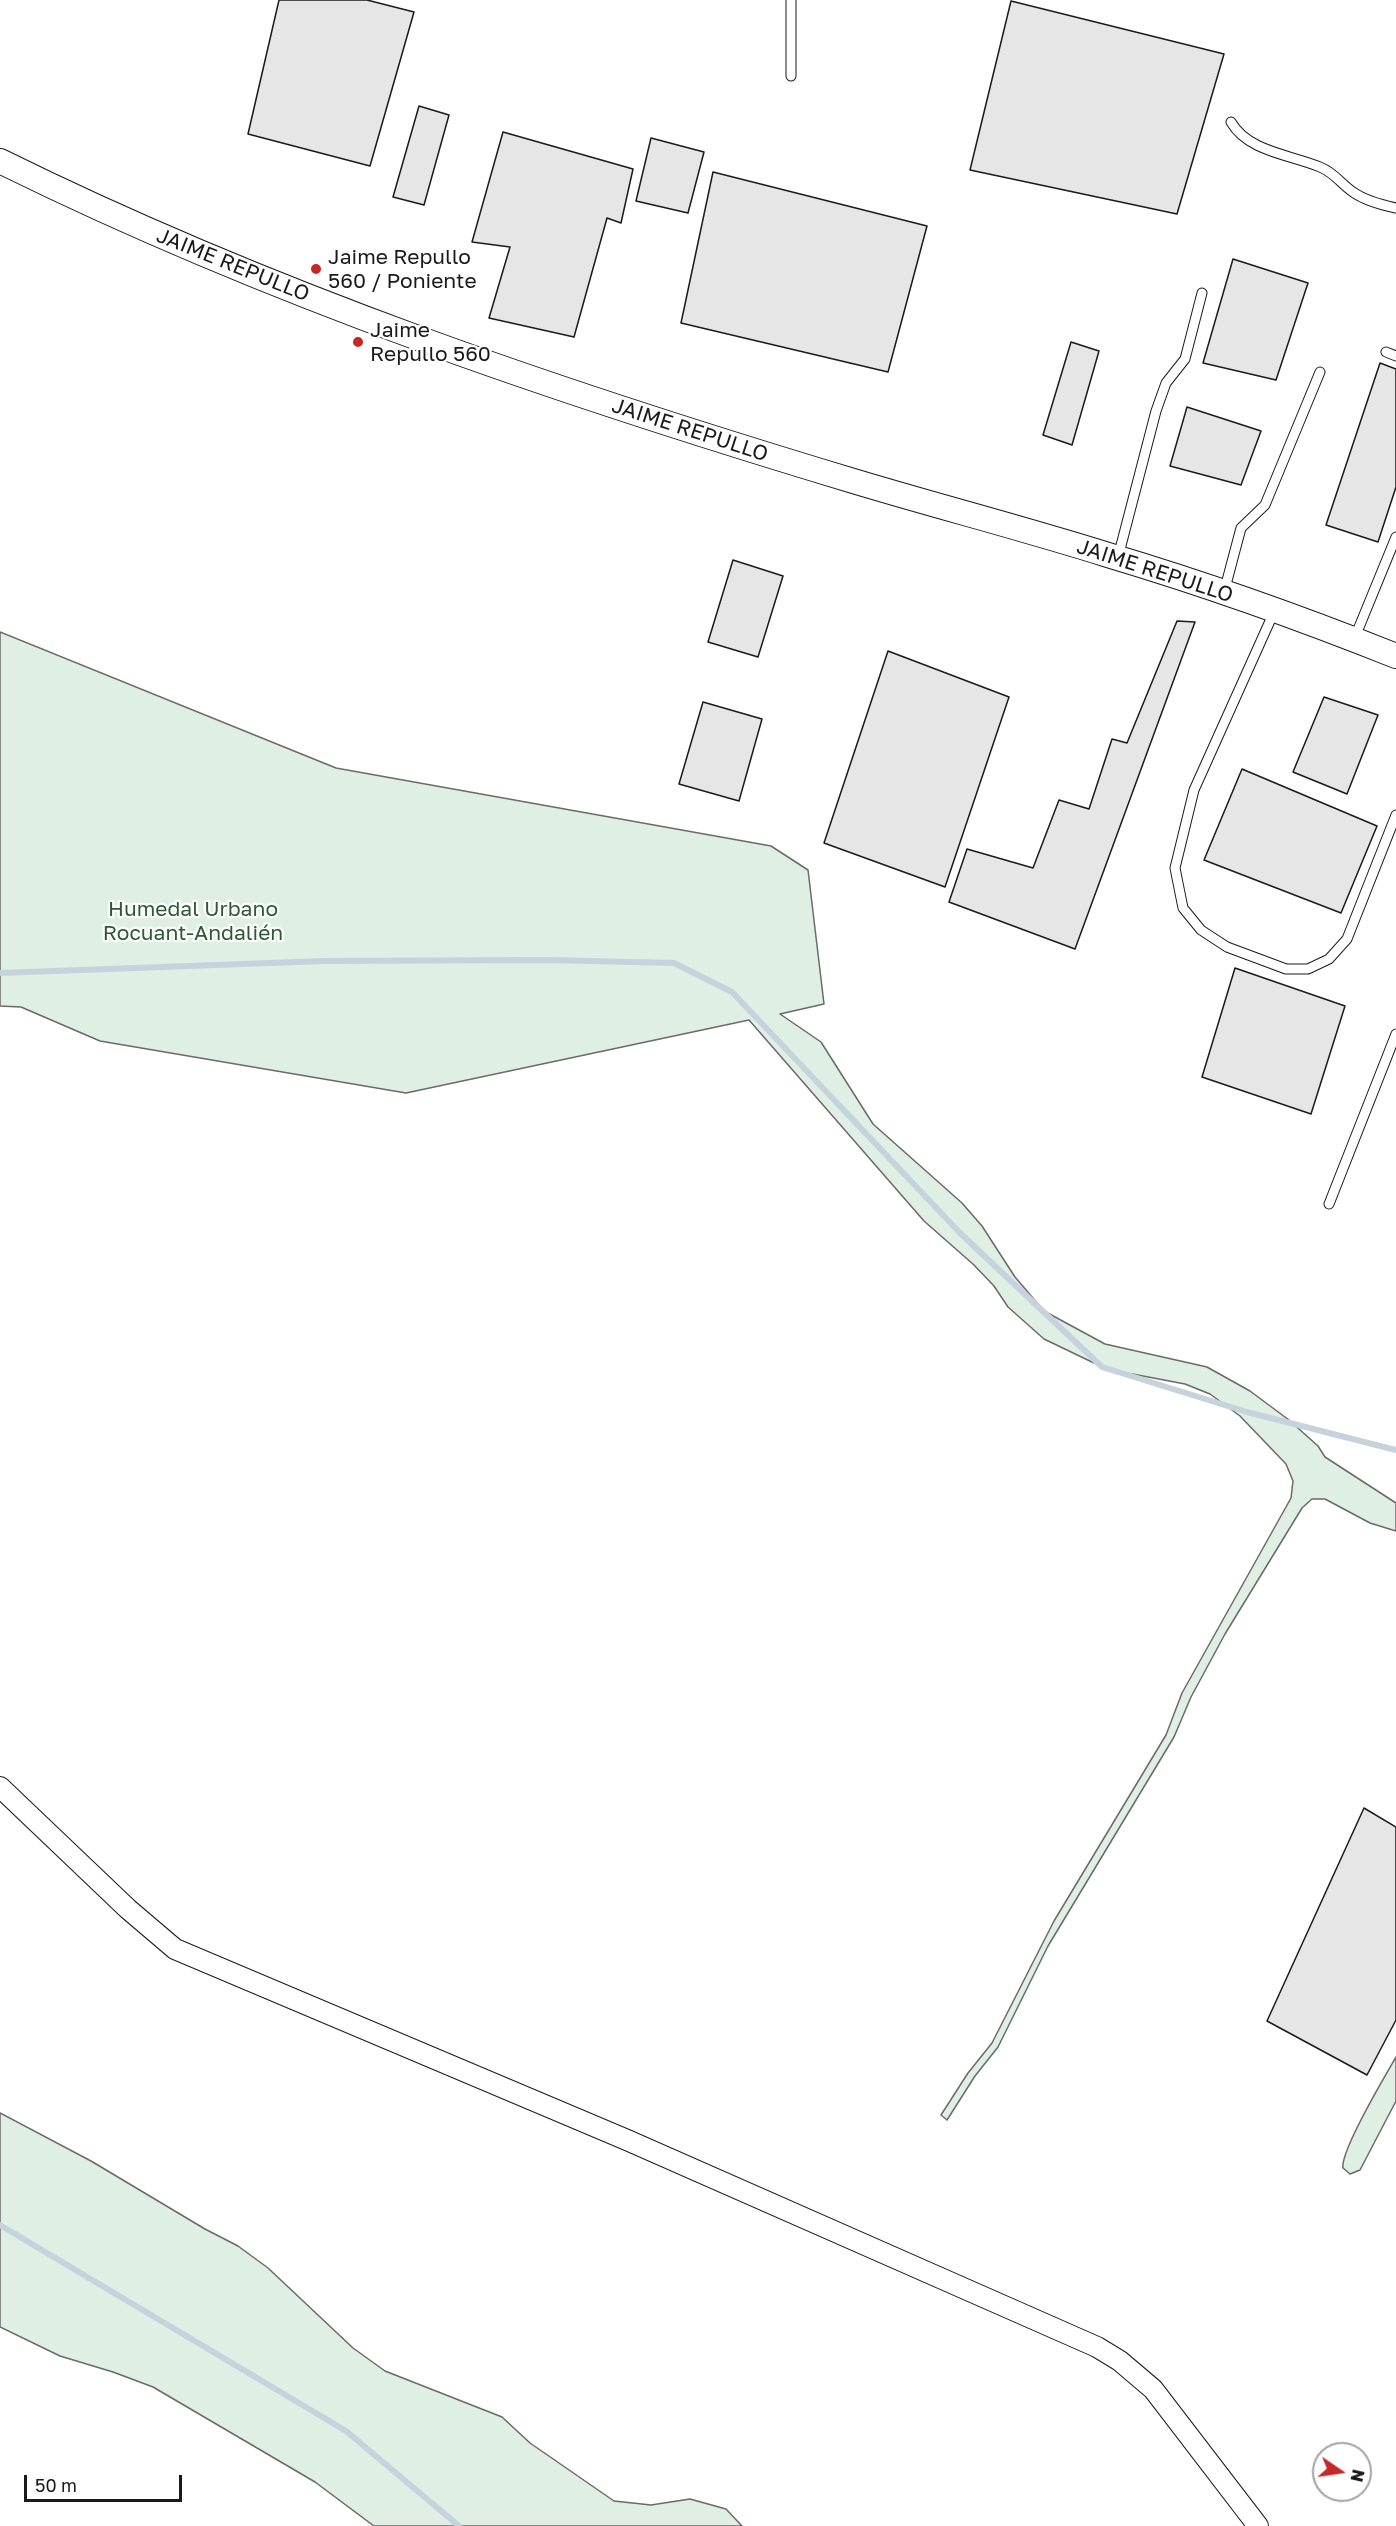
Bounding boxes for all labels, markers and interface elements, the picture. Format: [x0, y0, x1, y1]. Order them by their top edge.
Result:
street label: JAIME REPULLO [153, 223, 313, 307]
place label: Jaime Repullo 560 / Poniente [328, 244, 477, 294]
marker: Jaime Repullo 560 / Poniente [309, 262, 323, 276]
place label: Jaime Repullo 560 [370, 317, 491, 367]
marker: Jaime Repullo 560 [351, 335, 365, 349]
street label: JAIME REPULLO [609, 393, 771, 467]
street label: JAIME REPULLO [1074, 534, 1236, 608]
park label: Humedal Urbano Rocuant-Andalién [103, 896, 283, 946]
north arrow [1312, 2442, 1372, 2502]
scale bar [27, 2463, 184, 2501]
text: N [1346, 2467, 1369, 2484]
text: 50 m [35, 2474, 77, 2496]

